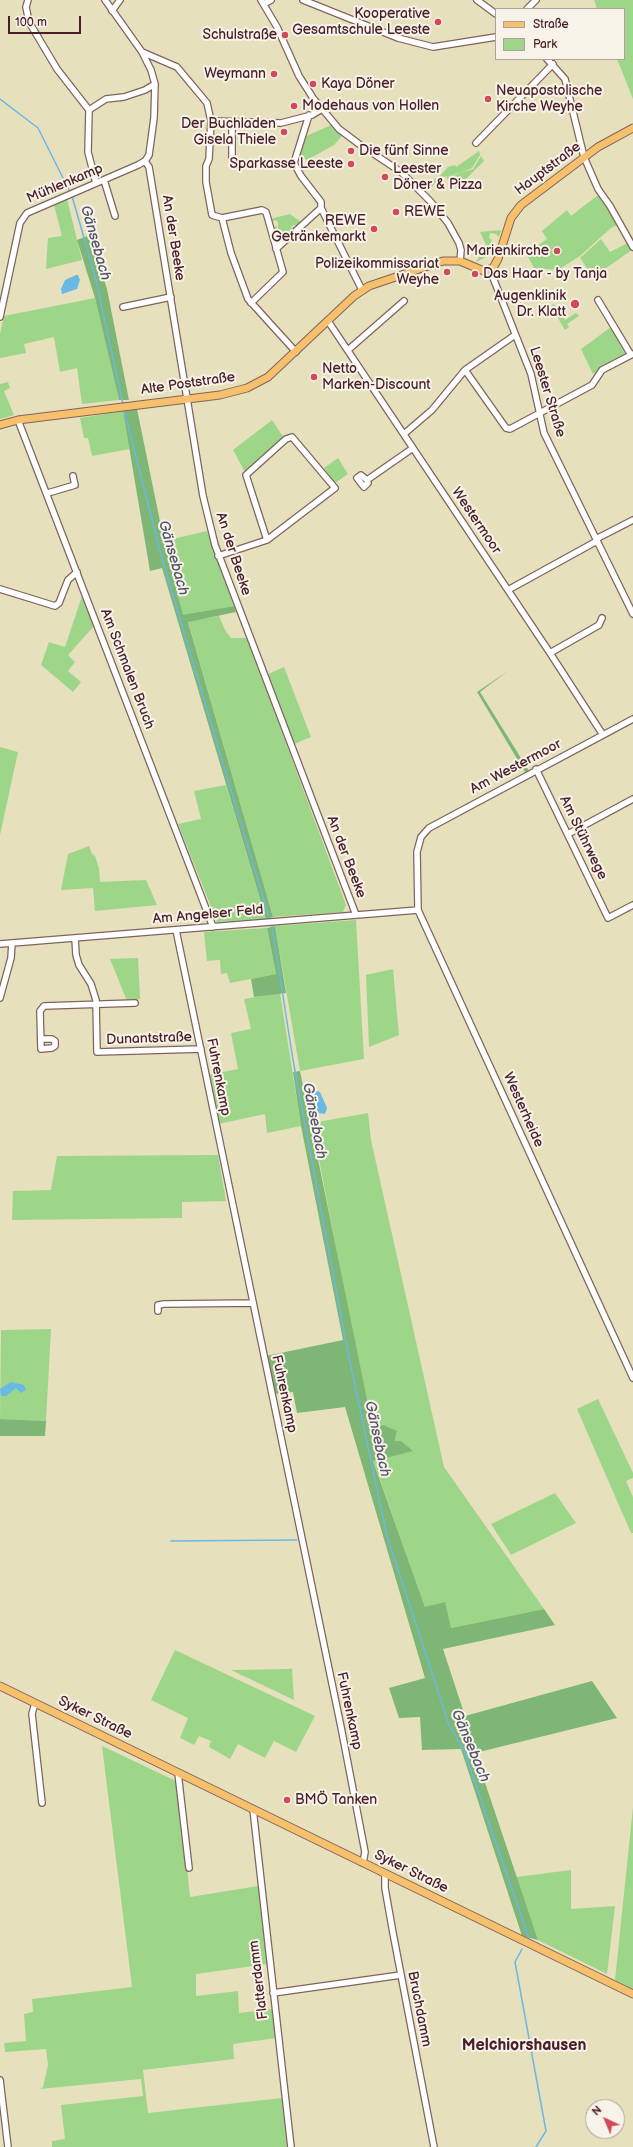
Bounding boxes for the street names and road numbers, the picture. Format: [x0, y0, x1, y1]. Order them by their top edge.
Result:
street label: Hauptstraße [512, 139, 584, 199]
street label: Mühlenkamp [24, 160, 106, 208]
street label: An der Beeke [158, 194, 188, 282]
street label: Leester Straße [525, 345, 569, 439]
street label: Alte Poststraße [140, 369, 236, 399]
street label: Westermoor [448, 484, 504, 558]
street label: An der Beeke [212, 510, 254, 598]
street label: Am Schmalen Bruch [96, 606, 158, 732]
street label: Am Westermoor [468, 736, 564, 798]
street label: Am Stührwege [555, 793, 611, 883]
street label: An der Beeke [323, 814, 369, 900]
street label: Am Angelser Feld [152, 902, 264, 928]
street label: Dunantstraße [106, 1029, 192, 1049]
street label: Fuhrenkamp [202, 1037, 234, 1117]
street label: Westerheide [499, 1070, 547, 1150]
street label: Fuhrenkamp [268, 1354, 300, 1434]
street label: Fuhrenkamp [333, 1671, 365, 1751]
street label: Syker Straße [55, 1693, 135, 1743]
street label: Syker Straße [371, 1847, 451, 1897]
street label: Flatterdamm [246, 1939, 272, 2021]
street label: Bruchdamm [403, 1970, 435, 2048]

